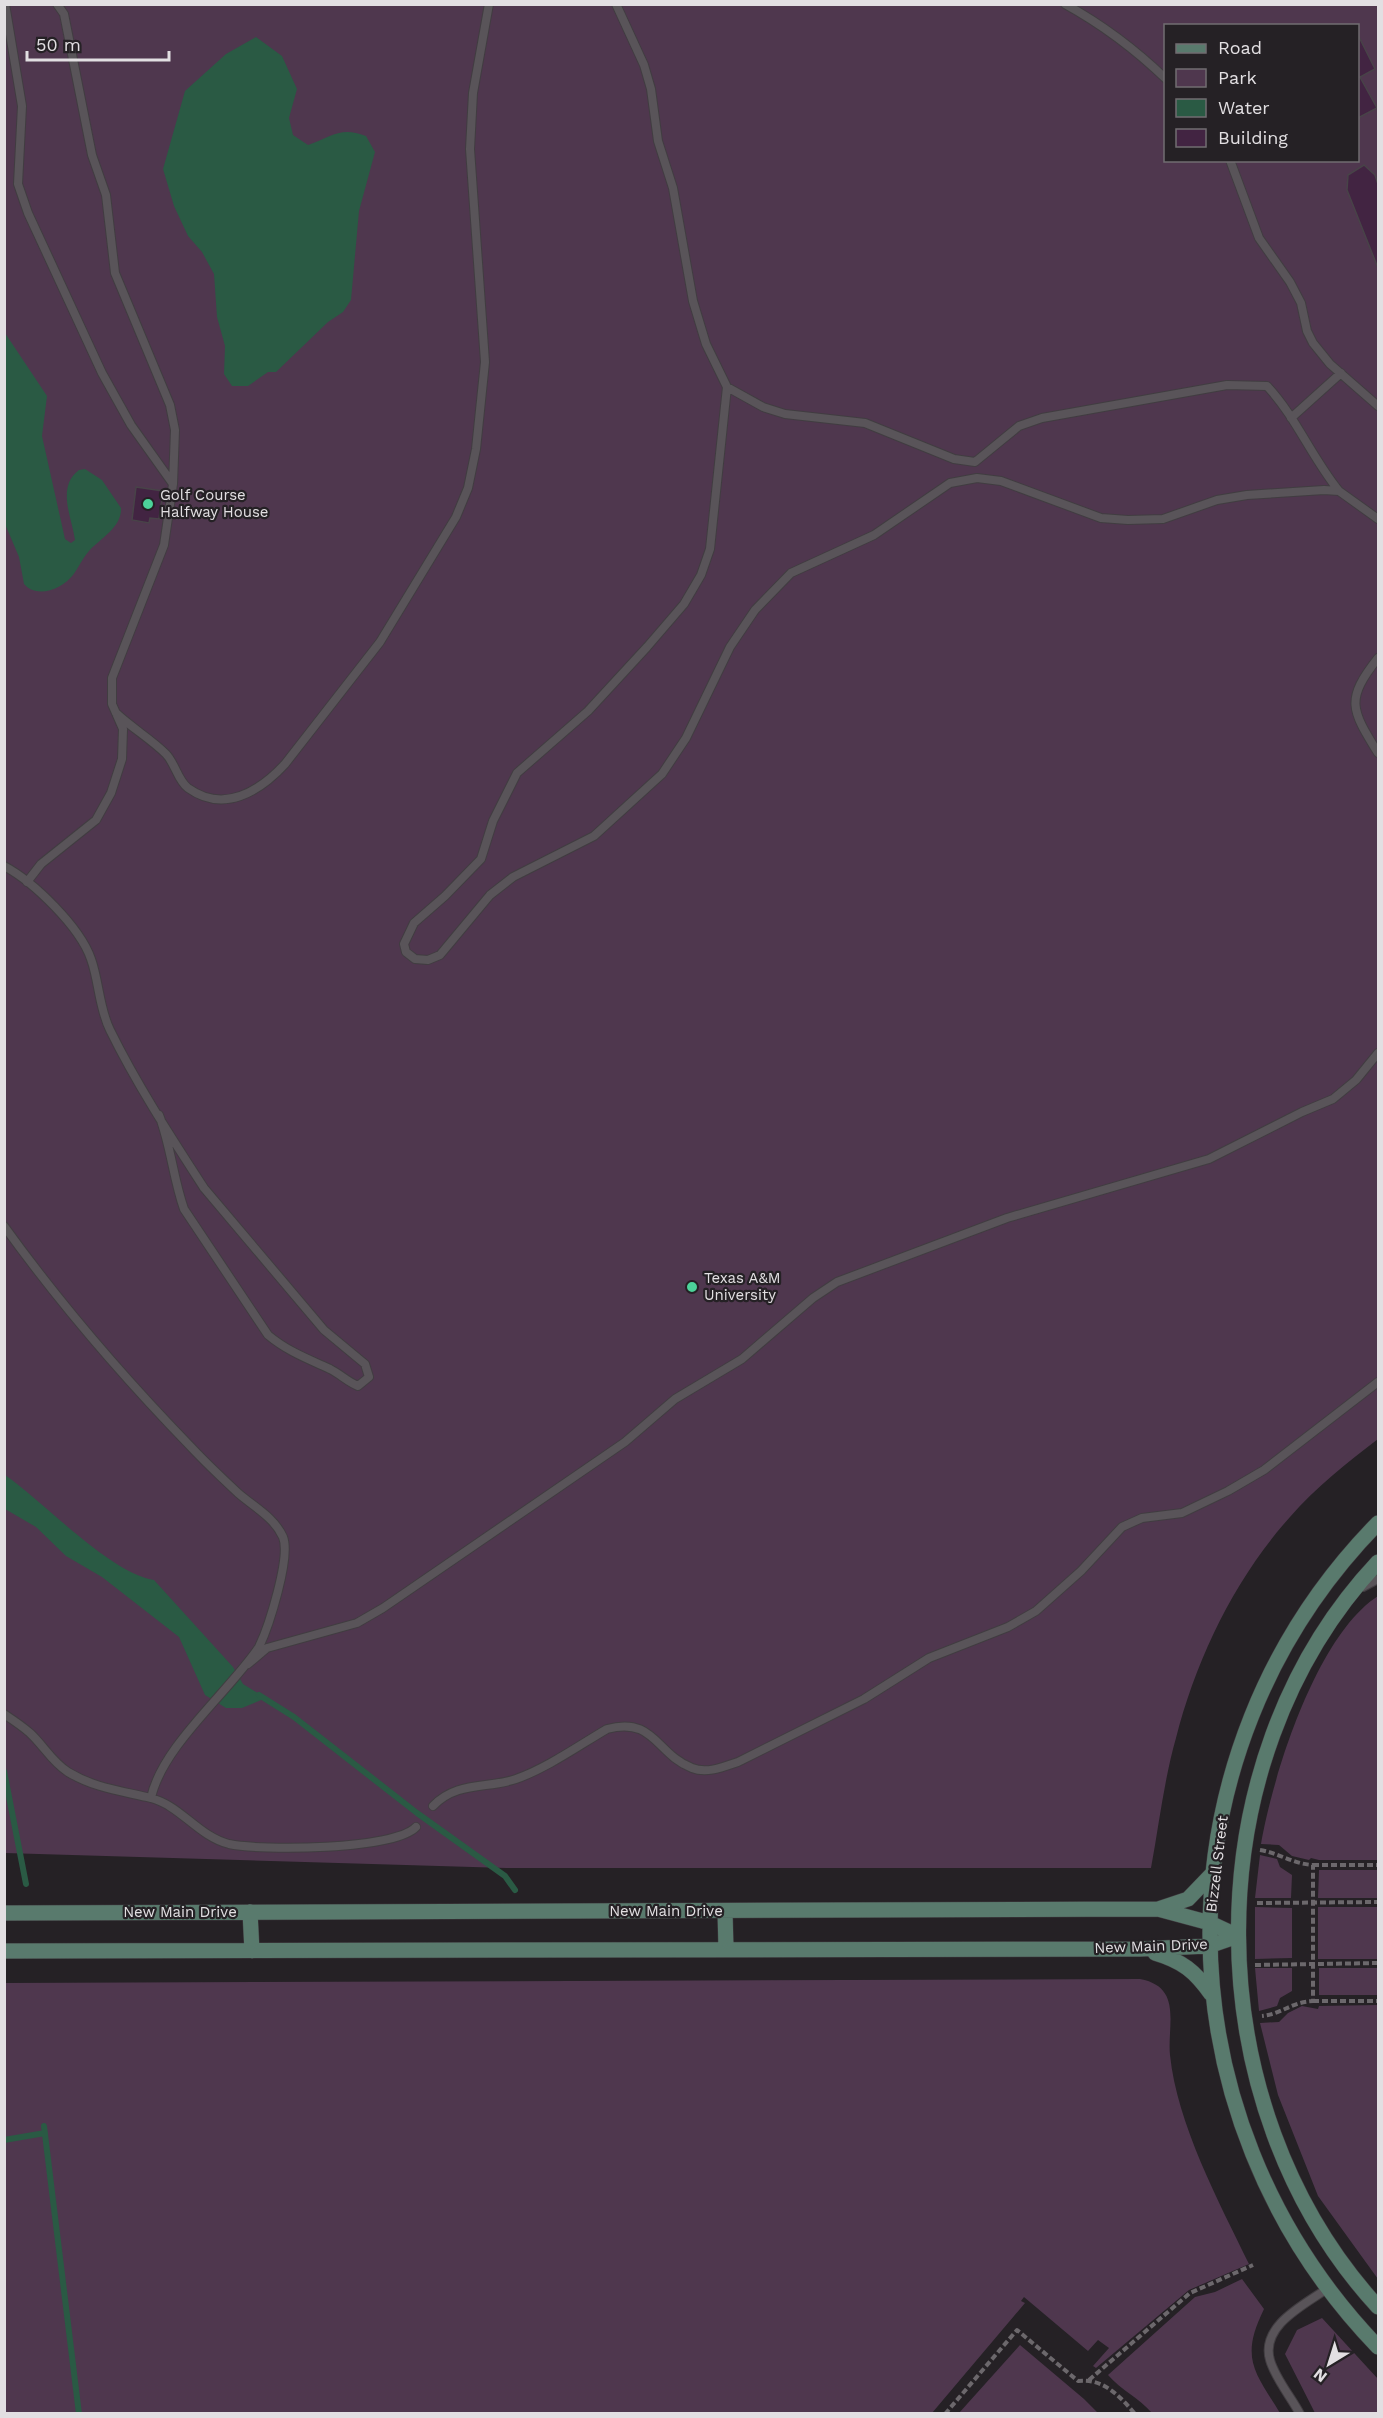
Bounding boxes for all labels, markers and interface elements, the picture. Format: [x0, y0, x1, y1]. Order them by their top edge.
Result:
scale bar [27, 24, 170, 62]
legend [1164, 24, 1359, 162]
text: 50 m [36, 34, 81, 55]
text: Road [1218, 37, 1262, 58]
text: Park [1218, 67, 1257, 88]
text: Water [1218, 97, 1270, 118]
text: Building [1218, 127, 1288, 148]
place label: Golf Course Halfway House [160, 486, 269, 521]
marker: Golf Course Halfway House [141, 497, 155, 511]
place label: Texas A&M University [704, 1269, 781, 1304]
marker: Texas A&M University [685, 1280, 699, 1294]
street label: Bizzell Street [1202, 1814, 1232, 1913]
street label: New Main Drive [609, 1902, 723, 1920]
street label: New Main Drive [123, 1903, 237, 1921]
street label: New Main Drive [1094, 1935, 1208, 1957]
north arrow [1299, 2334, 1359, 2394]
text: N [1310, 2364, 1331, 2387]

